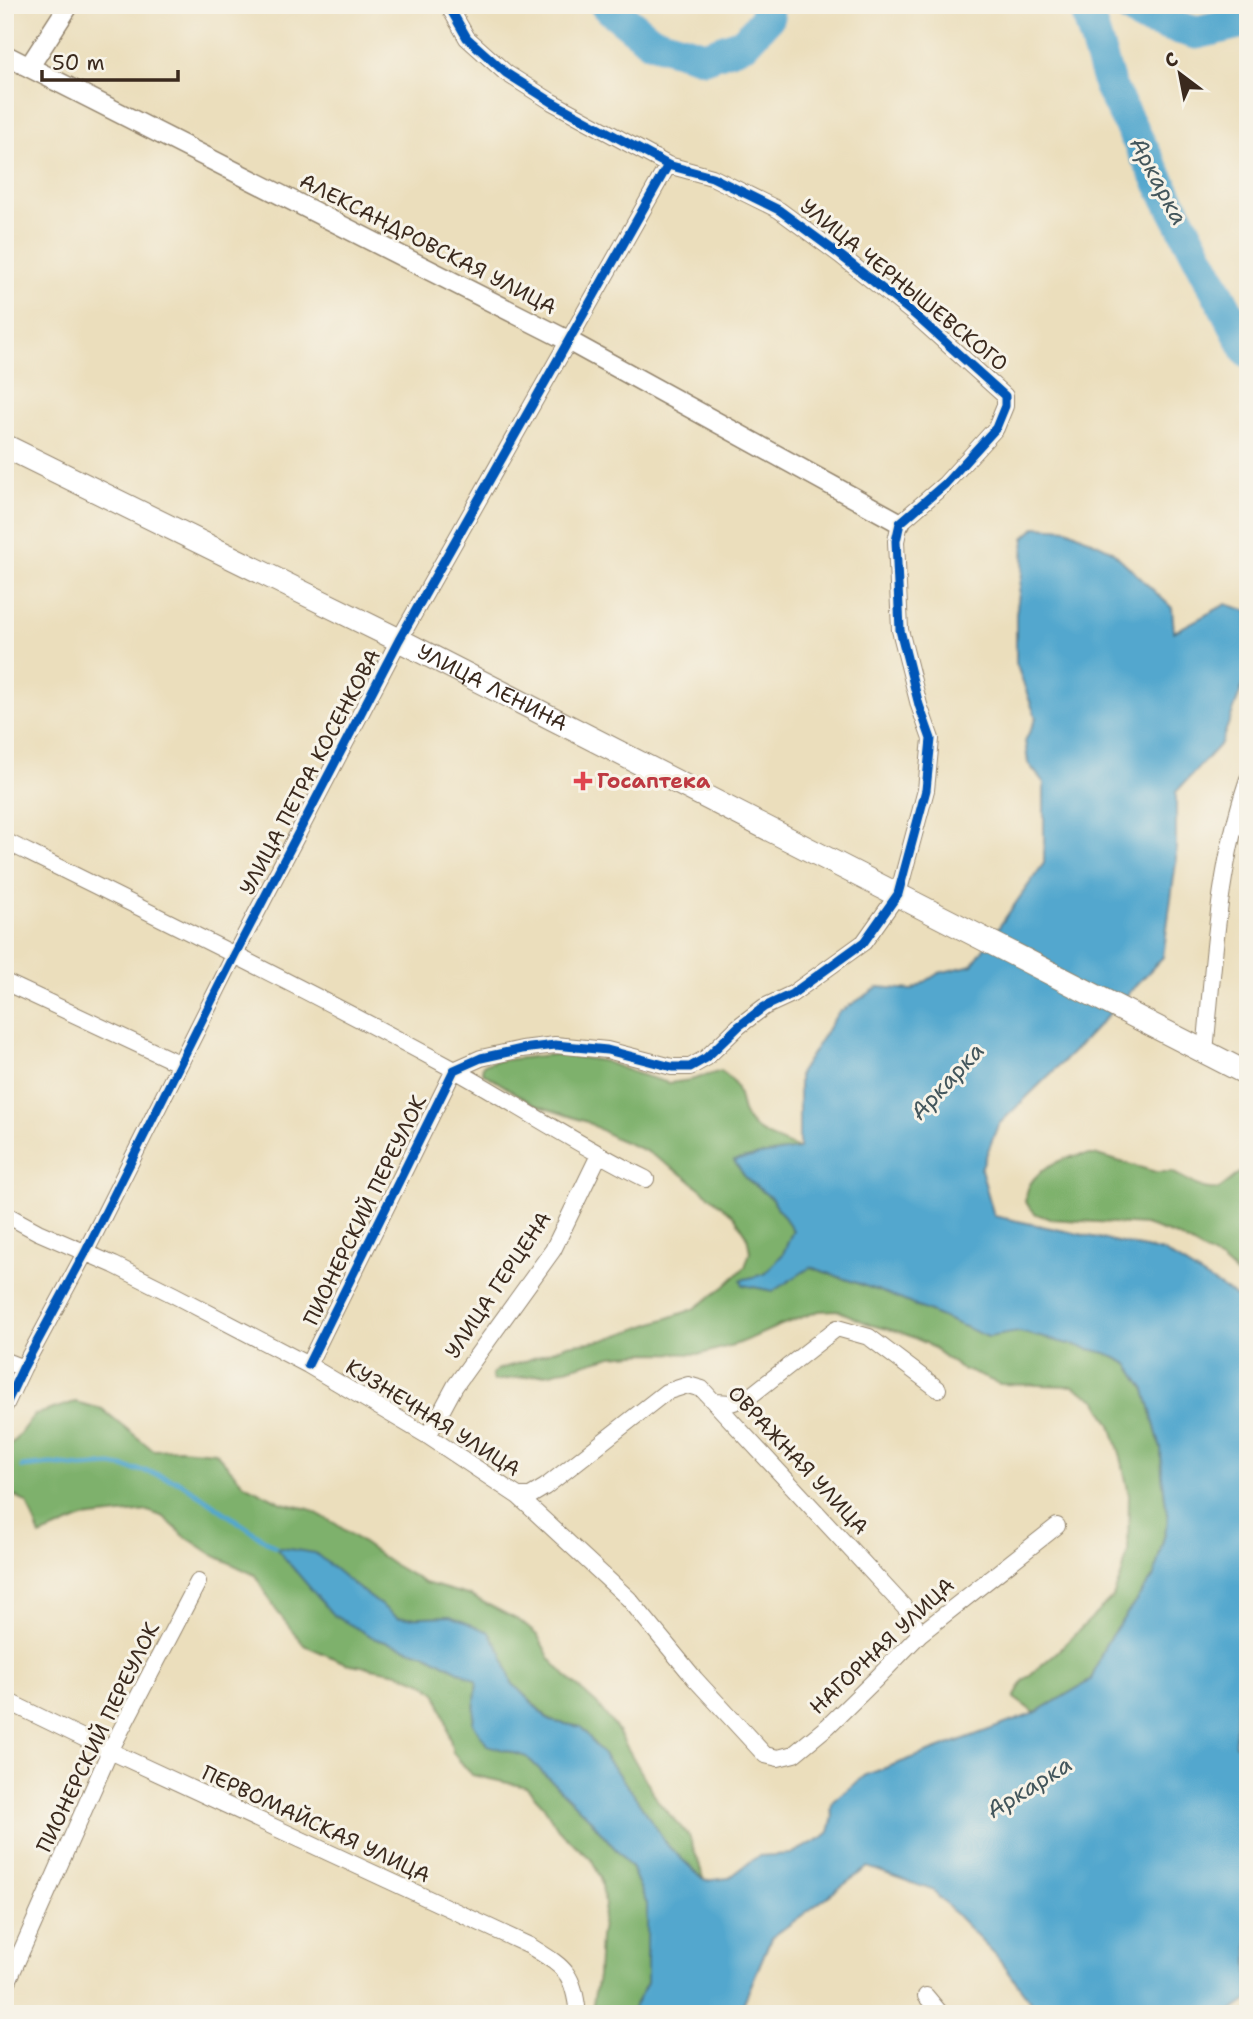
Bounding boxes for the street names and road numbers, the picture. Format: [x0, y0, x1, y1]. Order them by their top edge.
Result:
street label: АЛЕКСАНДРОВСКАЯ УЛИЦА [295, 167, 561, 321]
street label: УЛИЦА ЧЕРНЫШЕВСКОГО [794, 192, 1014, 378]
street label: УЛИЦА ЛЕНИНА [412, 638, 572, 738]
street label: УЛИЦА ПЕТРА КОСЕНКОВА [233, 644, 387, 900]
street label: ПИОНЕРСКИЙ ПЕРЕУЛОК [297, 1090, 433, 1330]
street label: УЛИЦА ГЕРЦЕНА [438, 1206, 558, 1364]
street label: КУЗНЕЧНАЯ УЛИЦА [340, 1353, 526, 1483]
street label: ОВРАЖНАЯ УЛИЦА [722, 1379, 874, 1541]
street label: НАГОРНАЯ УЛИЦА [804, 1571, 960, 1721]
street label: ПИОНЕРСКИЙ ПЕРЕУЛОК [30, 1617, 166, 1857]
street label: ПЕРВОМАЙСКАЯ УЛИЦА [197, 1759, 435, 1889]

